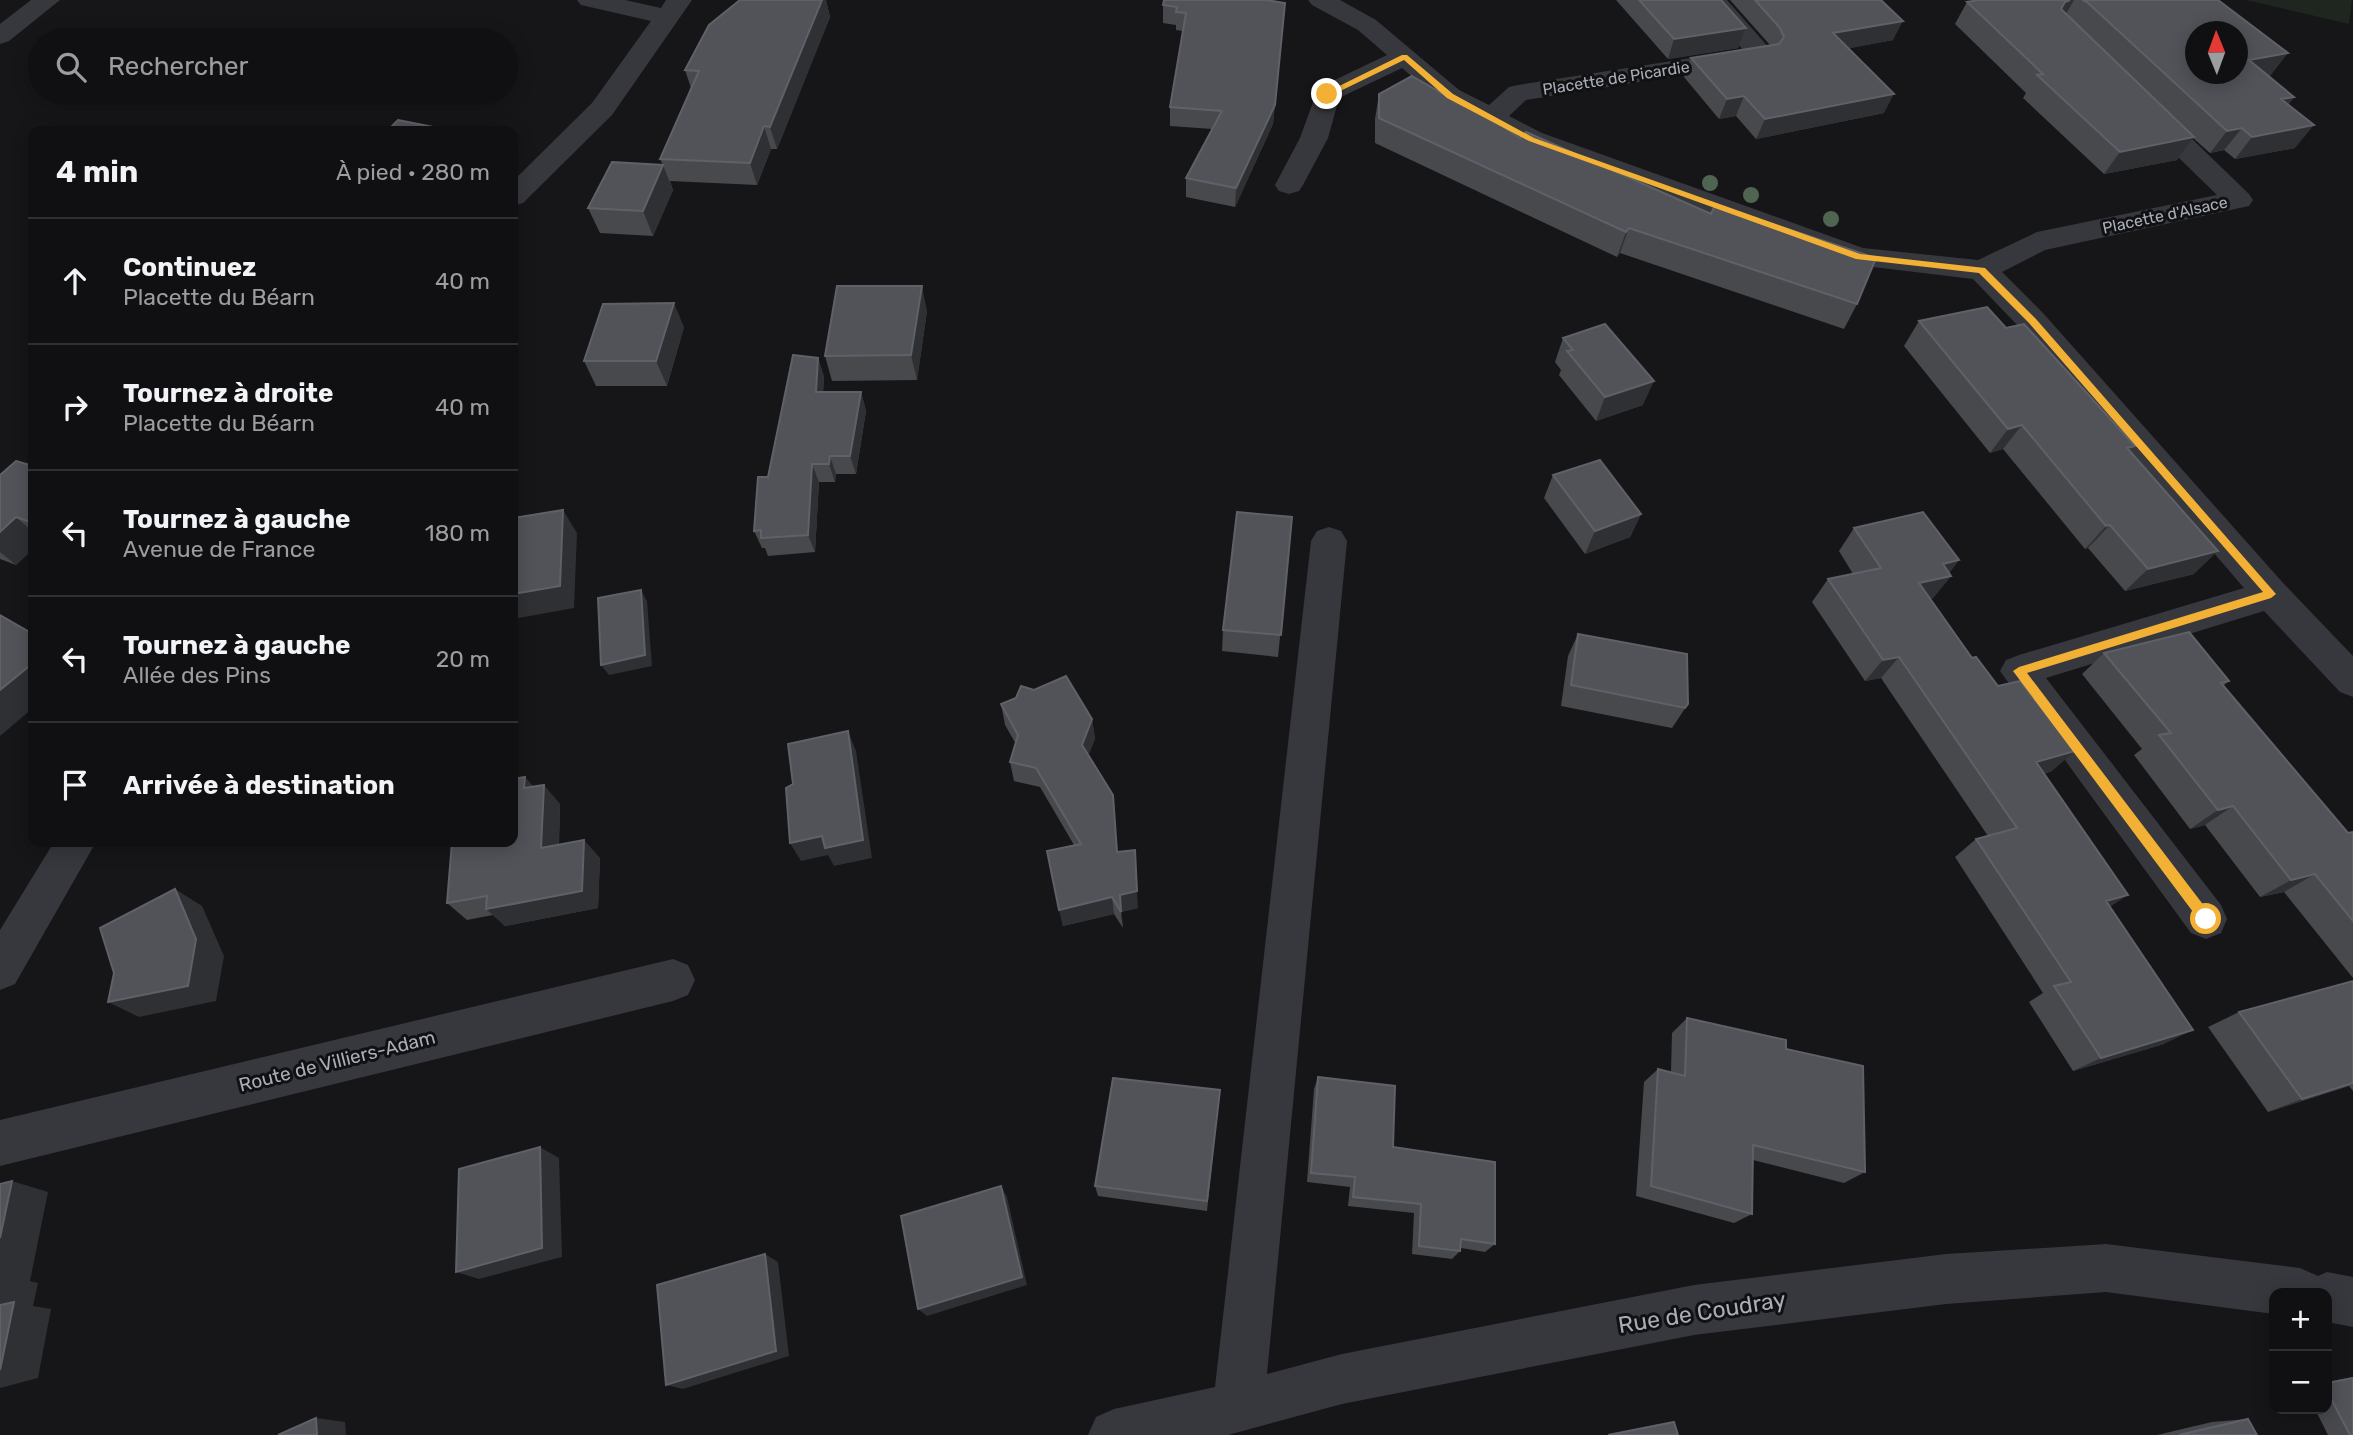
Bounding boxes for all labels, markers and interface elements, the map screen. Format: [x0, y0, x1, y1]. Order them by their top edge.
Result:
north arrow [2185, 21, 2248, 84]
search box [28, 28, 518, 105]
icon: search [52, 48, 90, 86]
text: Rechercher [108, 51, 248, 82]
street label: Placette de Picardie [1541, 57, 1691, 99]
route end [1311, 78, 1342, 109]
text: 4 min [56, 154, 138, 190]
text: À pied · 280 m [336, 158, 490, 186]
street label: Placette d'Alsace [2101, 192, 2229, 238]
text: Continuez [123, 252, 256, 283]
icon: ahead [56, 262, 94, 300]
text: 40 m [435, 267, 490, 295]
text: Placette du Béarn [123, 283, 315, 311]
text: Tournez à droite [123, 378, 333, 409]
icon: right [56, 388, 94, 426]
text: 40 m [435, 393, 490, 421]
text: Placette du Béarn [123, 409, 315, 437]
text: Tournez à gauche [123, 504, 351, 535]
icon: left [56, 514, 94, 552]
text: 180 m [425, 519, 490, 547]
text: Avenue de France [123, 535, 315, 563]
text: Tournez à gauche [123, 630, 351, 661]
icon: left [56, 640, 94, 678]
text: 20 m [436, 645, 490, 673]
text: Allée des Pins [123, 661, 271, 689]
icon: arrive [56, 766, 94, 804]
text: Arrivée à destination [123, 770, 395, 801]
route start [2190, 903, 2221, 934]
street label: Route de Villiers-Adam [236, 1025, 438, 1097]
street label: Rue de Coudray [1616, 1285, 1788, 1339]
map controls [2269, 1288, 2332, 1414]
button: + [2269, 1288, 2332, 1351]
button: − [2269, 1351, 2332, 1414]

